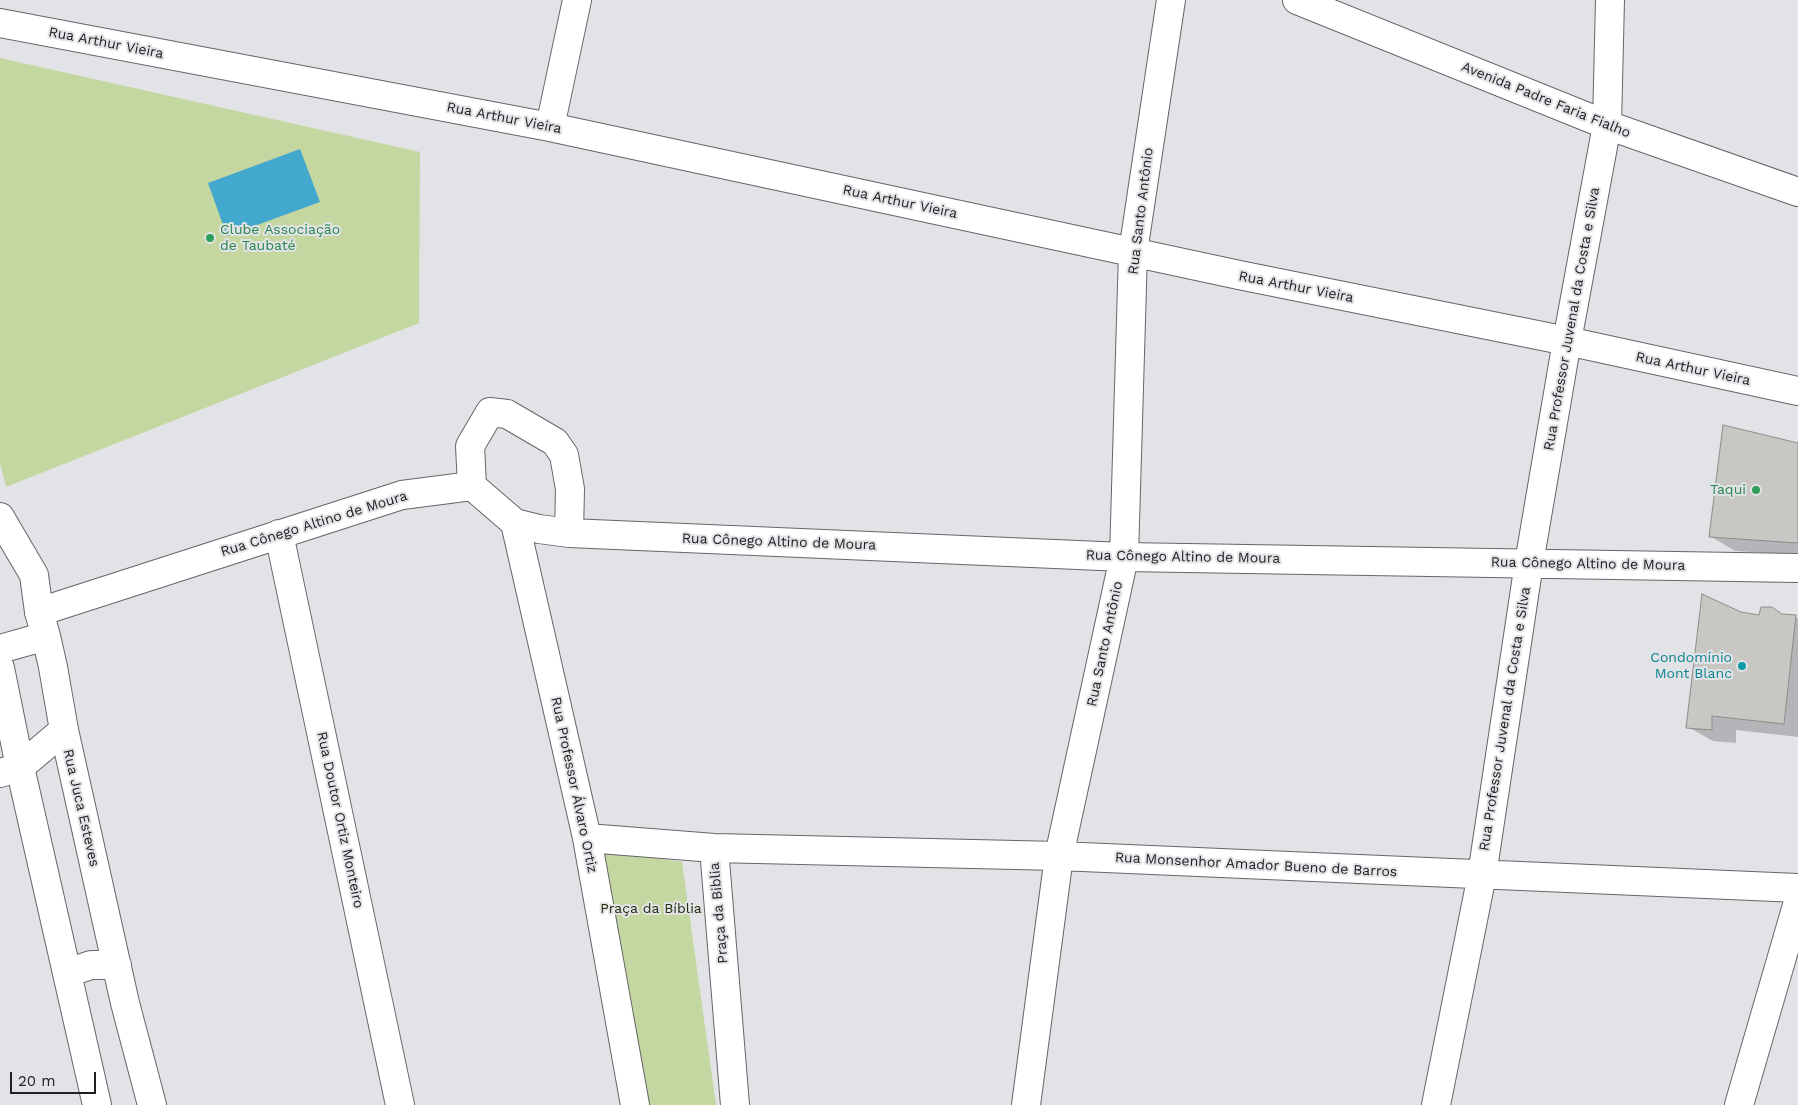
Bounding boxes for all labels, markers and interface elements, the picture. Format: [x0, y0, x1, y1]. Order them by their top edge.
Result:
street label: Rua Arthur Vieira [47, 24, 165, 62]
street label: Avenida Padre Faria Fialho [1459, 58, 1633, 142]
street label: Rua Arthur Vieira [445, 99, 563, 137]
street label: Rua Santo Antônio [1125, 147, 1157, 275]
street label: Rua Arthur Vieira [841, 182, 959, 222]
street label: Rua Professor Juvenal da Costa e Silva [1541, 186, 1603, 452]
place label: Clube Associação de Taubaté [220, 222, 340, 254]
marker: Clube Associação de Taubaté [204, 232, 216, 244]
street label: Rua Arthur Vieira [1237, 268, 1355, 306]
street label: Rua Arthur Vieira [1634, 349, 1752, 389]
place label: Taqui [1710, 482, 1746, 498]
marker: Taqui [1750, 484, 1762, 496]
street label: Rua Cônego Altino de Moura [219, 488, 409, 560]
street label: Rua Cônego Altino de Moura [682, 530, 876, 554]
street label: Rua Cônego Altino de Moura [1086, 547, 1280, 567]
street label: Rua Cônego Altino de Moura [1491, 554, 1685, 574]
street label: Rua Santo Antônio [1084, 580, 1126, 708]
street label: Rua Professor Juvenal da Costa e Silva [1476, 586, 1534, 852]
place label: Condomínio Mont Blanc [1650, 650, 1732, 682]
marker: Condomínio Mont Blanc [1736, 660, 1748, 672]
street label: Rua Professor Álvaro Ortiz [547, 695, 601, 875]
street label: Rua Doutor Ortiz Monteiro [313, 730, 367, 910]
street label: Rua Juca Esteves [59, 748, 103, 868]
street label: Rua Monsenhor Amador Bueno de Barros [1114, 849, 1398, 881]
street label: Praça da Biblia [706, 862, 732, 964]
park label: Praça da Bíblia [600, 901, 702, 917]
scale bar [12, 1062, 99, 1094]
text: 20 m [18, 1072, 56, 1090]

